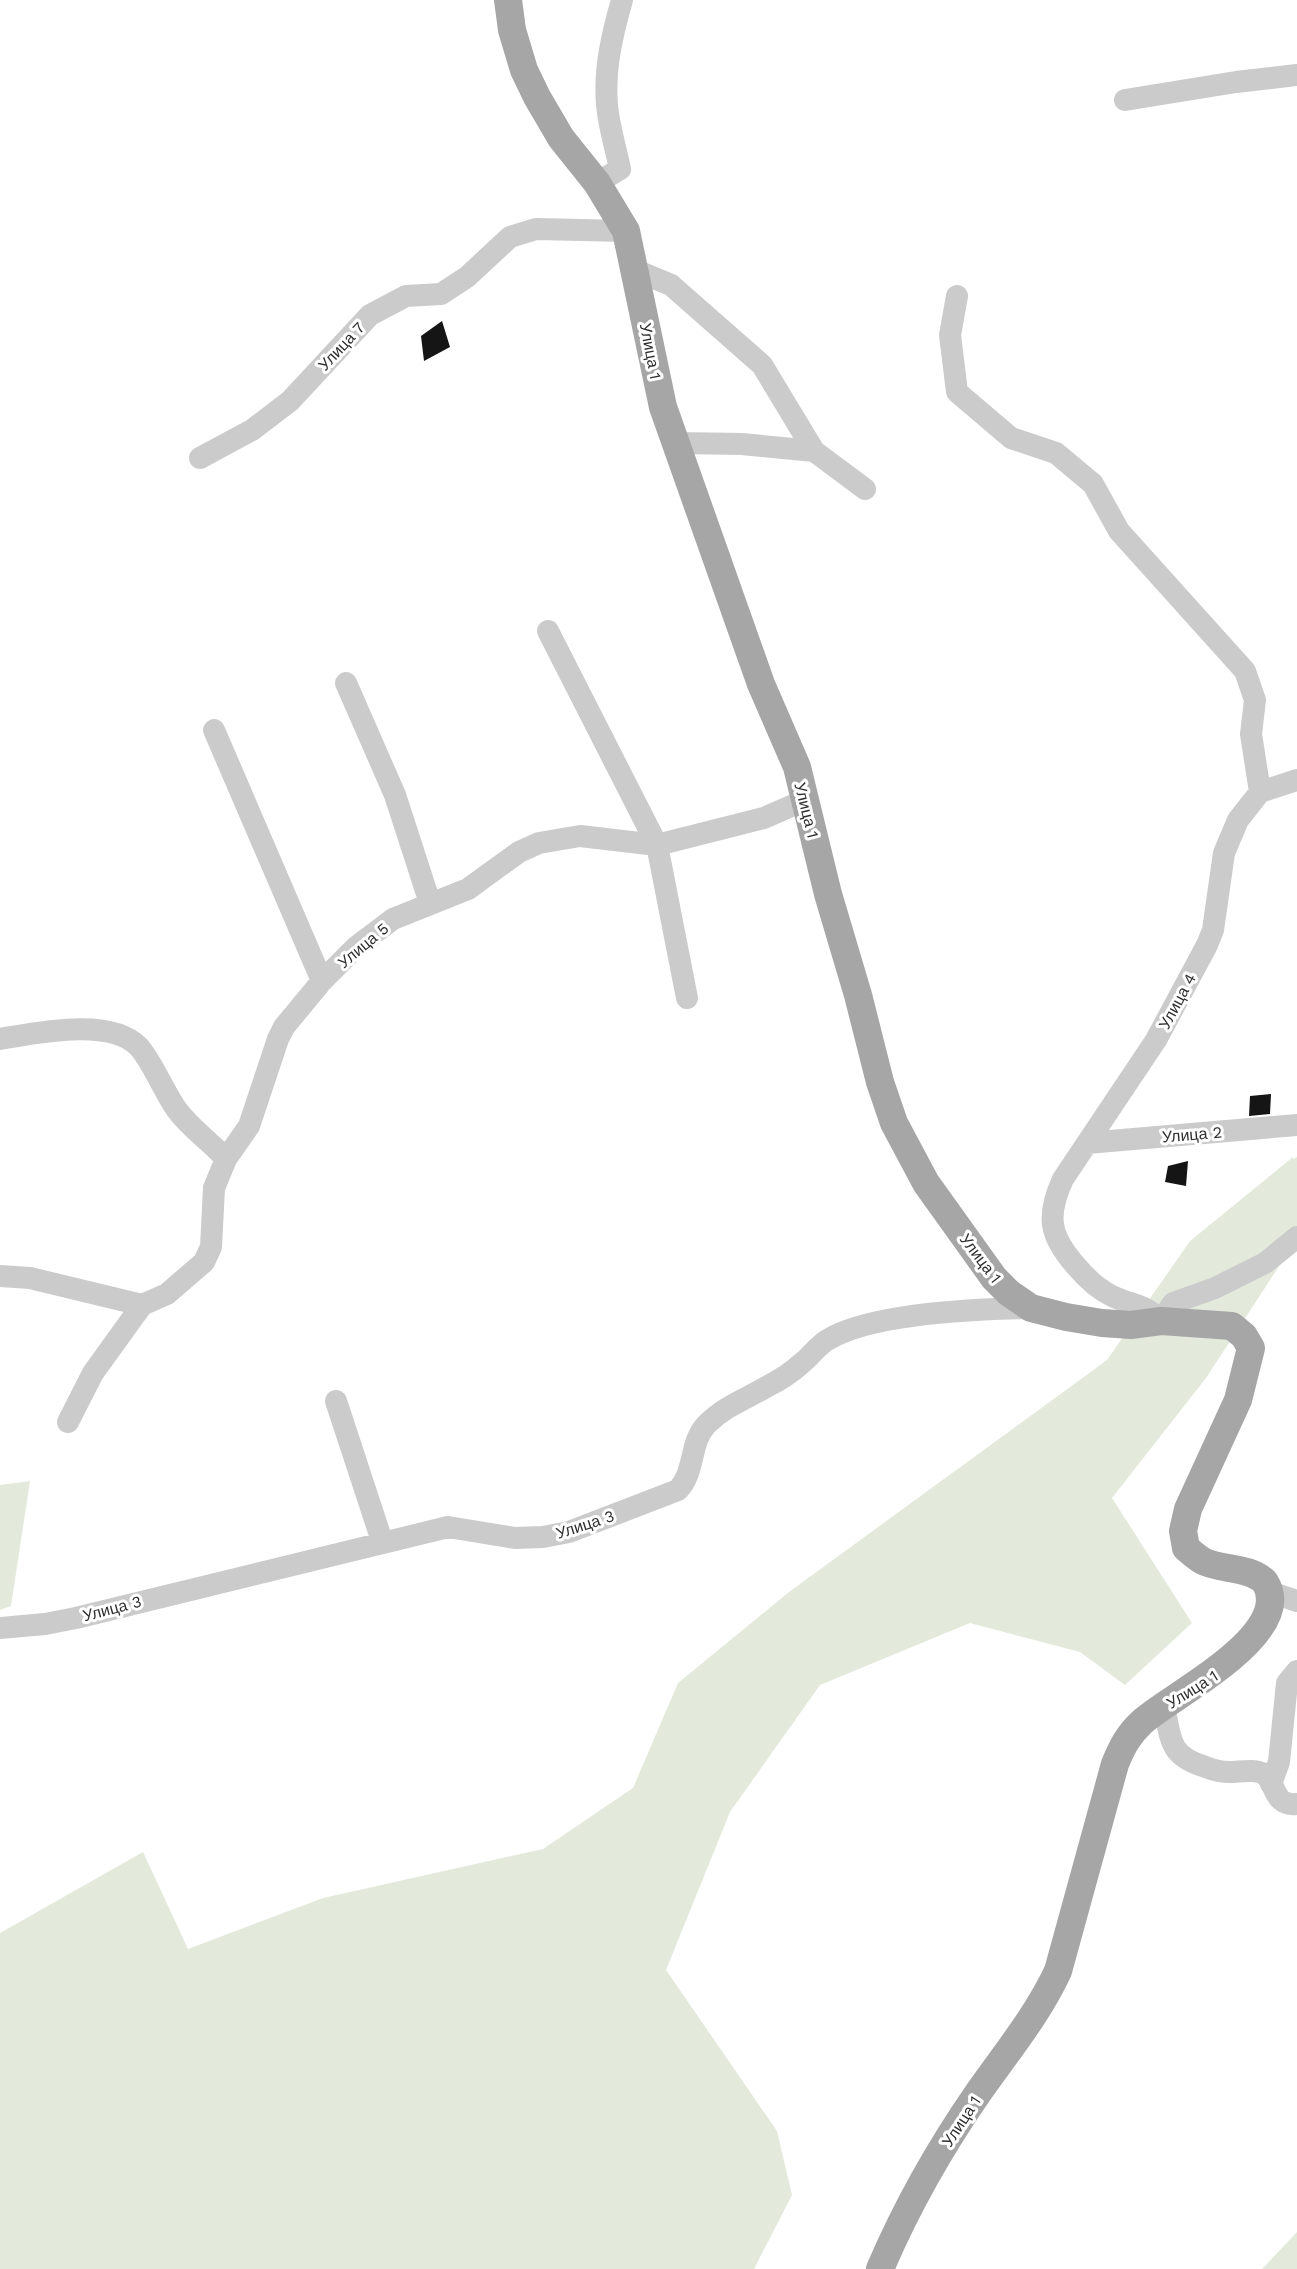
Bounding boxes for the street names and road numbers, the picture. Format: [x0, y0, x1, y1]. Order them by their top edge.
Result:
street label: Улица 7 [314, 318, 369, 374]
street label: Улица 1 [636, 321, 665, 381]
street label: Улица 1 [790, 780, 823, 840]
street label: Улица 5 [334, 919, 392, 972]
street label: Улица 4 [1155, 970, 1200, 1032]
street label: Улица 2 [1161, 1122, 1223, 1147]
street label: Улица 1 [956, 1230, 1005, 1287]
street label: Улица 3 [554, 1506, 617, 1543]
street label: Улица 3 [81, 1592, 144, 1625]
street label: Улица 1 [1163, 1666, 1221, 1713]
street label: Улица 1 [938, 2092, 985, 2150]

